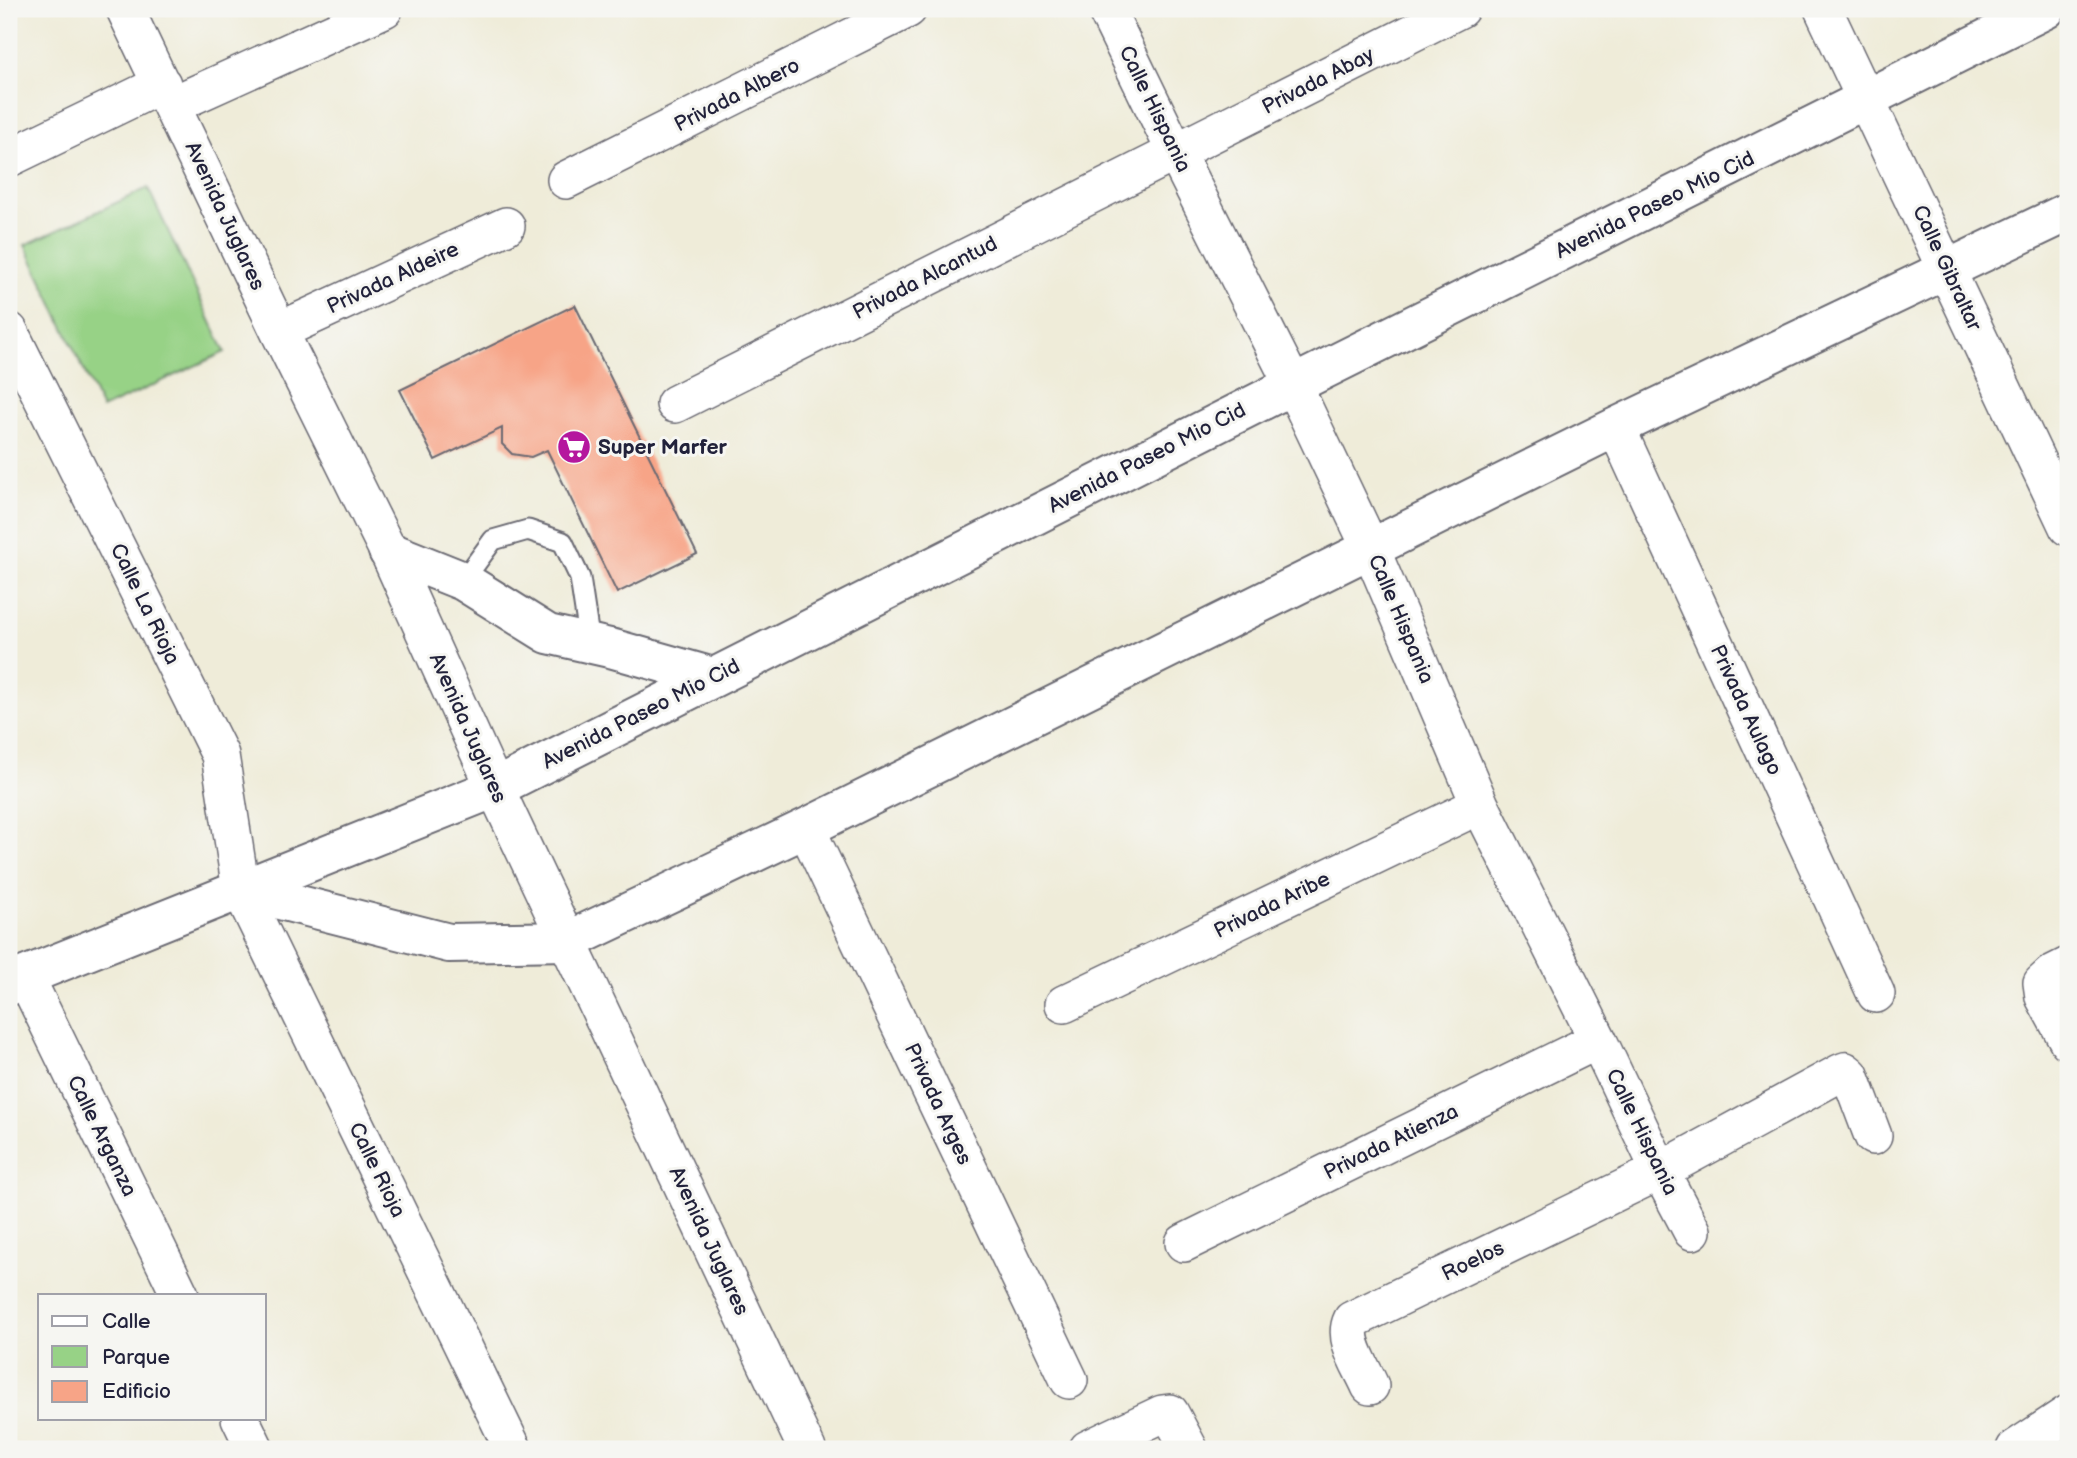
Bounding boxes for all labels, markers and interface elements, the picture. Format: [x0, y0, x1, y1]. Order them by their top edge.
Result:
street label: Calle Hispania [1114, 42, 1196, 176]
street label: Privada Abay [1258, 42, 1379, 120]
street label: Privada Albero [670, 53, 804, 137]
street label: Avenida Juglares [180, 138, 270, 294]
street label: Avenida Paseo Mio Cid [1551, 146, 1759, 264]
street label: Calle Gibraltar [1907, 201, 1987, 335]
street label: Privada Alcantud [849, 231, 1001, 325]
street label: Privada Aldeire [323, 237, 463, 319]
street label: Avenida Paseo Mio Cid [1044, 397, 1250, 519]
supermarket icon: Super Marfer [555, 428, 593, 466]
place label: Super Marfer [598, 435, 728, 460]
street label: Calle La Rioja [105, 539, 185, 669]
street label: Calle Hispania [1363, 551, 1439, 687]
street label: Privada Aulago [1705, 641, 1787, 779]
street label: Avenida Juglares [424, 649, 512, 807]
street label: Avenida Paseo Mio Cid [538, 653, 744, 775]
street label: Privada Aribe [1210, 866, 1334, 944]
street label: Privada Arges [899, 1039, 977, 1169]
street label: Calle Hispania [1601, 1065, 1683, 1199]
street label: Calle Arganza [62, 1071, 142, 1201]
street label: Privada Atienza [1320, 1099, 1462, 1185]
street label: Calle Rioja [343, 1118, 411, 1222]
street label: Avenida Juglares [664, 1163, 754, 1319]
street label: Roelos [1438, 1235, 1508, 1287]
legend [38, 1294, 266, 1420]
text: Calle [102, 1309, 151, 1334]
text: Parque [102, 1345, 170, 1370]
text: Edificio [102, 1379, 171, 1404]

